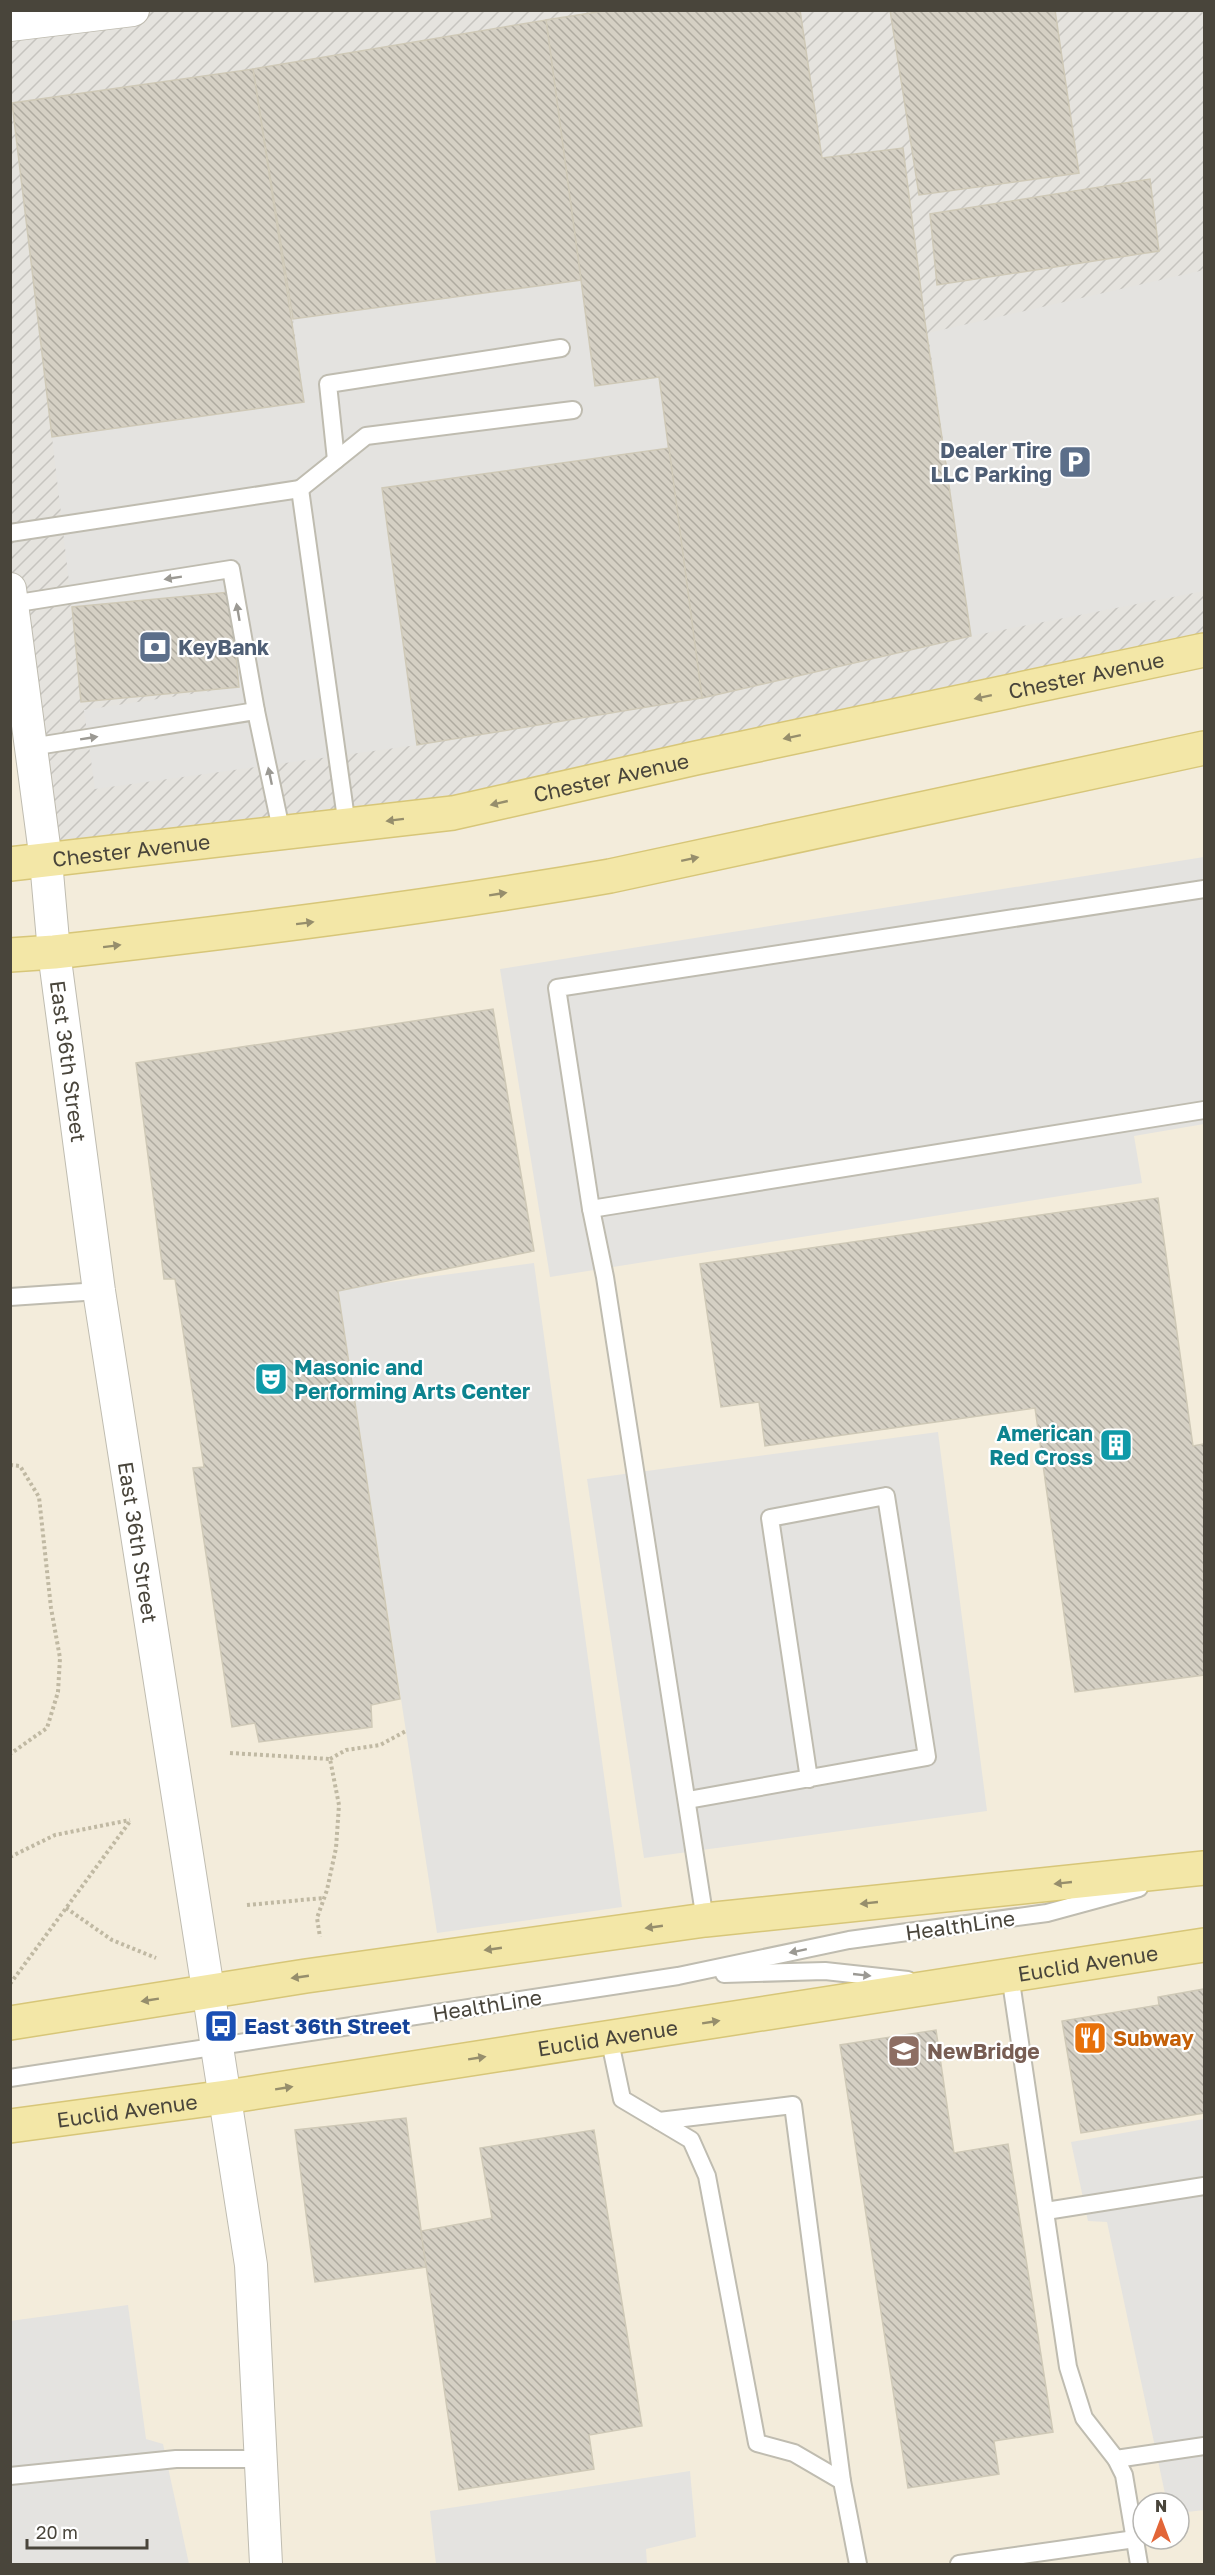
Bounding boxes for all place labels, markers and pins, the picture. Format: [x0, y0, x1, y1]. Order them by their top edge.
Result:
place label: Dealer Tire LLC Parking [930, 437, 1052, 487]
parking icon: Dealer Tire LLC Parking [1057, 444, 1093, 480]
bank icon: KeyBank [137, 629, 173, 665]
place label: KeyBank [178, 634, 269, 660]
place label: Masonic and Performing Arts Center [294, 1354, 530, 1404]
theatre icon: Masonic and Performing Arts Center [253, 1361, 289, 1397]
place label: American Red Cross [989, 1420, 1093, 1470]
building icon: American Red Cross [1098, 1427, 1134, 1463]
bus stop icon: East 36th Street [203, 2008, 239, 2044]
place label: East 36th Street [244, 2013, 410, 2039]
restaurant icon: Subway [1072, 2020, 1108, 2056]
place label: Subway [1113, 2025, 1194, 2051]
school or university icon: NewBridge [886, 2033, 922, 2069]
place label: NewBridge [927, 2038, 1040, 2064]

